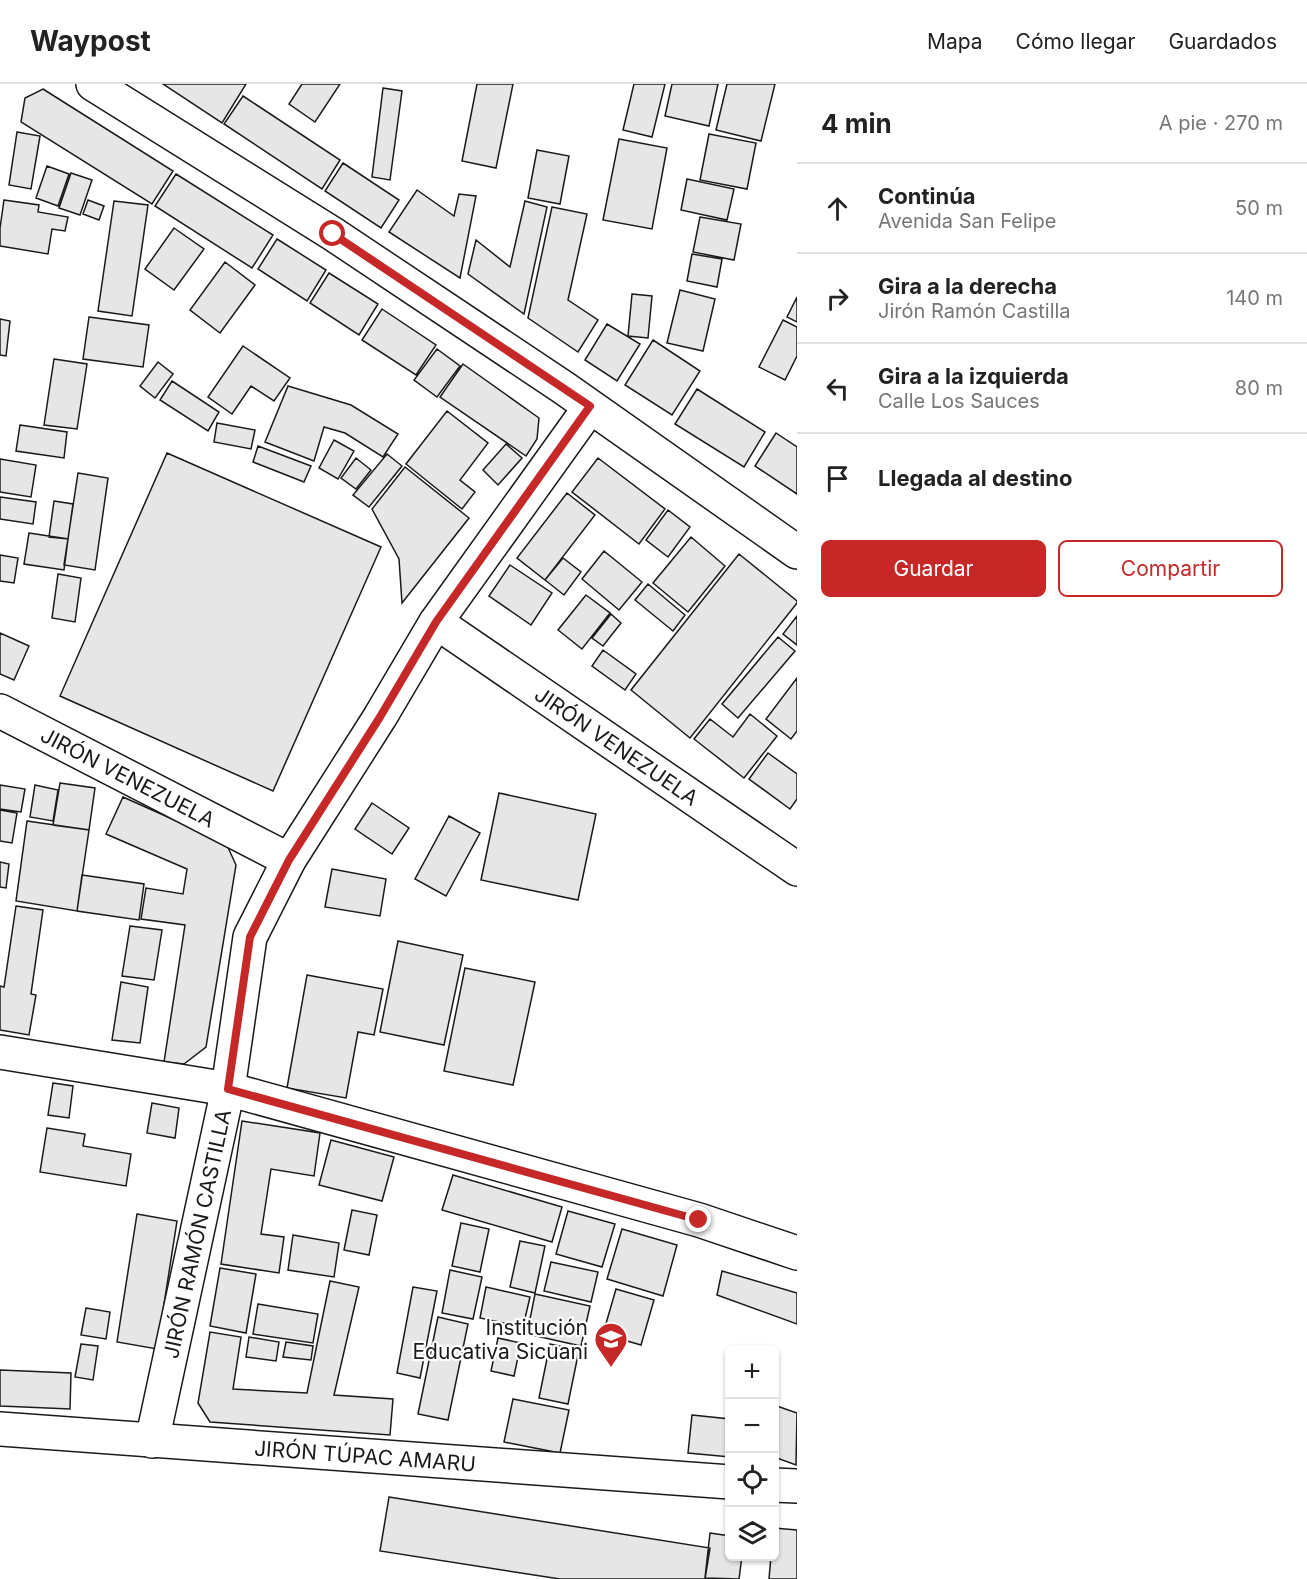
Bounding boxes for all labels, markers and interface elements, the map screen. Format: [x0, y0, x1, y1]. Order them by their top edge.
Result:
text: Waypost [30, 24, 151, 58]
text: Mapa [927, 29, 983, 54]
text: Cómo llegar [1016, 29, 1135, 54]
text: Guardados [1168, 29, 1277, 54]
text: 4 min [821, 108, 892, 139]
text: A pie · 270 m [1159, 111, 1283, 135]
text: Continúa [878, 183, 976, 209]
icon: ahead [821, 192, 854, 225]
text: 50 m [1235, 196, 1283, 220]
text: Avenida San Felipe [878, 209, 1057, 233]
route start [319, 220, 345, 246]
text: Gira a la derecha [878, 273, 1057, 299]
icon: right [821, 282, 854, 315]
text: 140 m [1226, 286, 1283, 310]
text: Jirón Ramón Castilla [878, 299, 1071, 323]
text: Gira a la izquierda [878, 363, 1069, 389]
icon: left [821, 372, 854, 405]
text: 80 m [1235, 376, 1283, 400]
text: Calle Los Sauces [878, 389, 1040, 413]
icon: arrive [821, 462, 854, 495]
text: Llegada al destino [878, 465, 1072, 491]
button: Guardar [821, 540, 1046, 597]
button: Compartir [1058, 540, 1283, 597]
street label: JIRÓN VENEZUELA [530, 681, 703, 810]
street label: JIRÓN VENEZUELA [37, 722, 219, 832]
street label: JIRÓN RAMÓN CASTILLA [158, 1107, 236, 1361]
route end [685, 1206, 711, 1232]
place label: Institución Educativa Sicuani [412, 1315, 588, 1364]
school or university icon: Institución Educativa Sicuani [593, 1321, 629, 1368]
map controls [725, 1345, 779, 1561]
button: + [725, 1345, 779, 1399]
button: − [725, 1399, 779, 1453]
street label: JIRÓN TÚPAC AMARU [253, 1435, 477, 1476]
button: locate [725, 1453, 779, 1507]
button: layers [725, 1507, 779, 1561]

